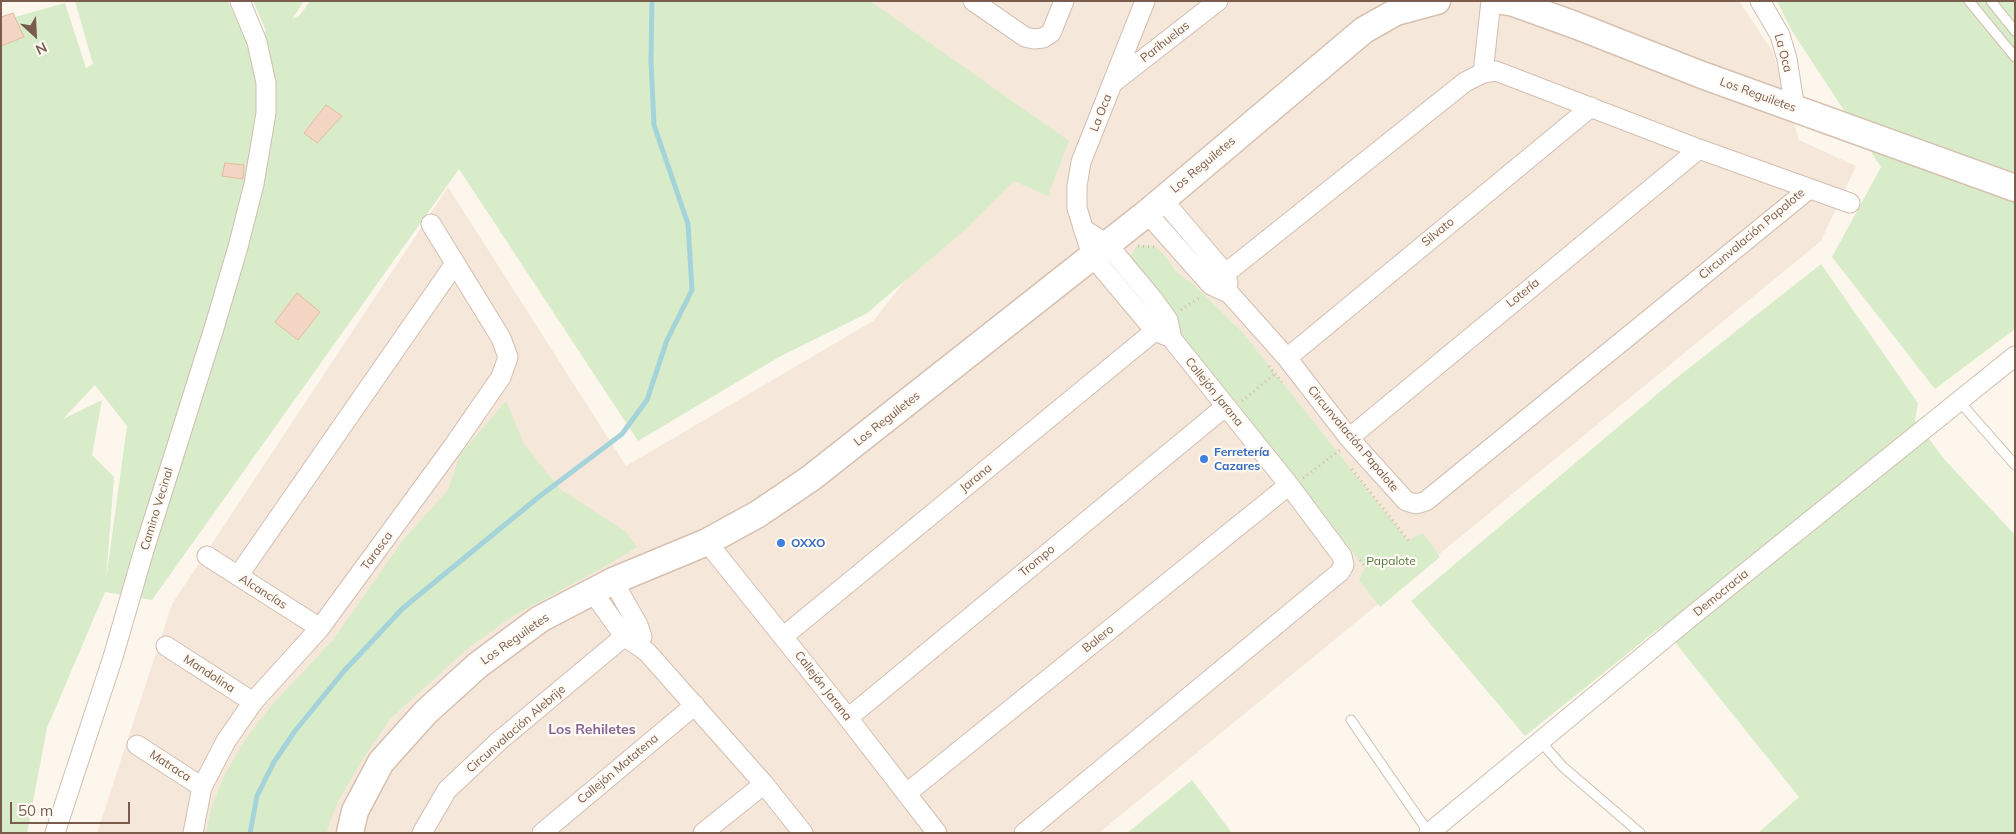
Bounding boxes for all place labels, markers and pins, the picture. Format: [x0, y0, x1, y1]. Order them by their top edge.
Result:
place label: Ferretería Cazares [1214, 445, 1269, 473]
marker: Ferretería Cazares [1198, 453, 1210, 465]
place label: OXXO [791, 536, 825, 550]
marker: OXXO [775, 537, 787, 549]

